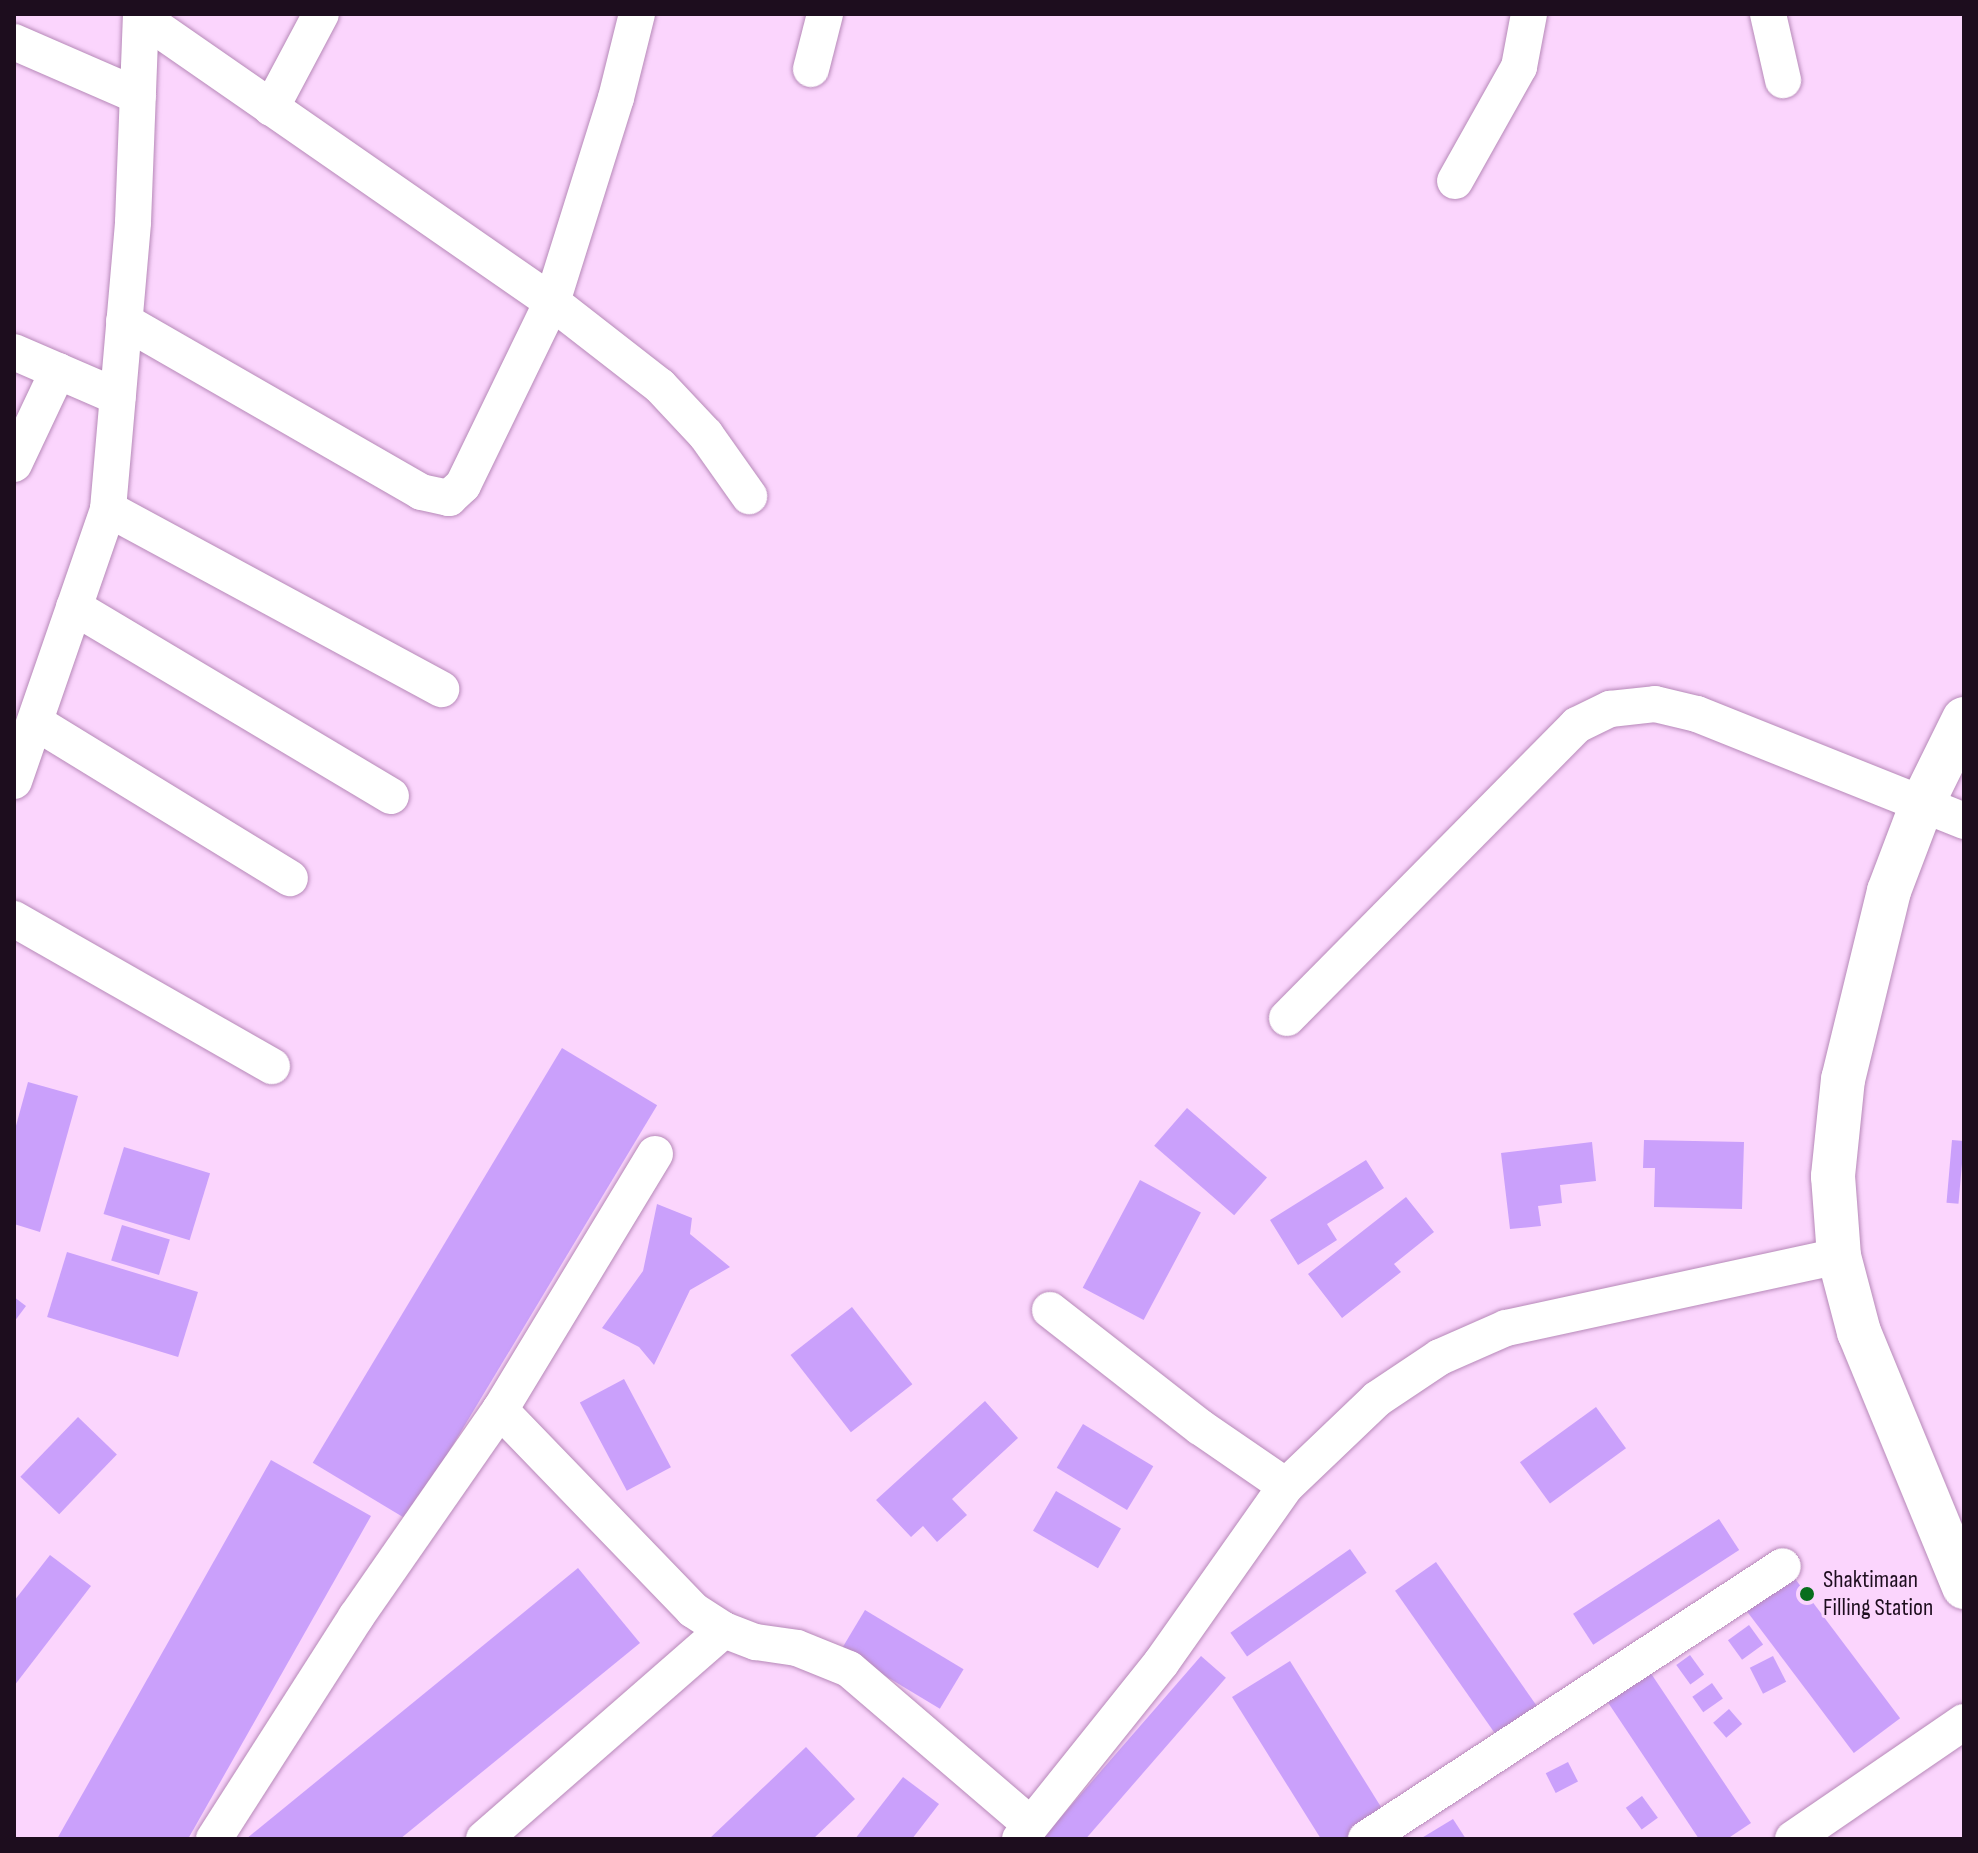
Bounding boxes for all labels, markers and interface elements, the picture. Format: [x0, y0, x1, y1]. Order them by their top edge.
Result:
place label: Shaktimaan Filling Station [1823, 1566, 1933, 1622]
marker: Shaktimaan Filling Station [1798, 1585, 1816, 1603]

